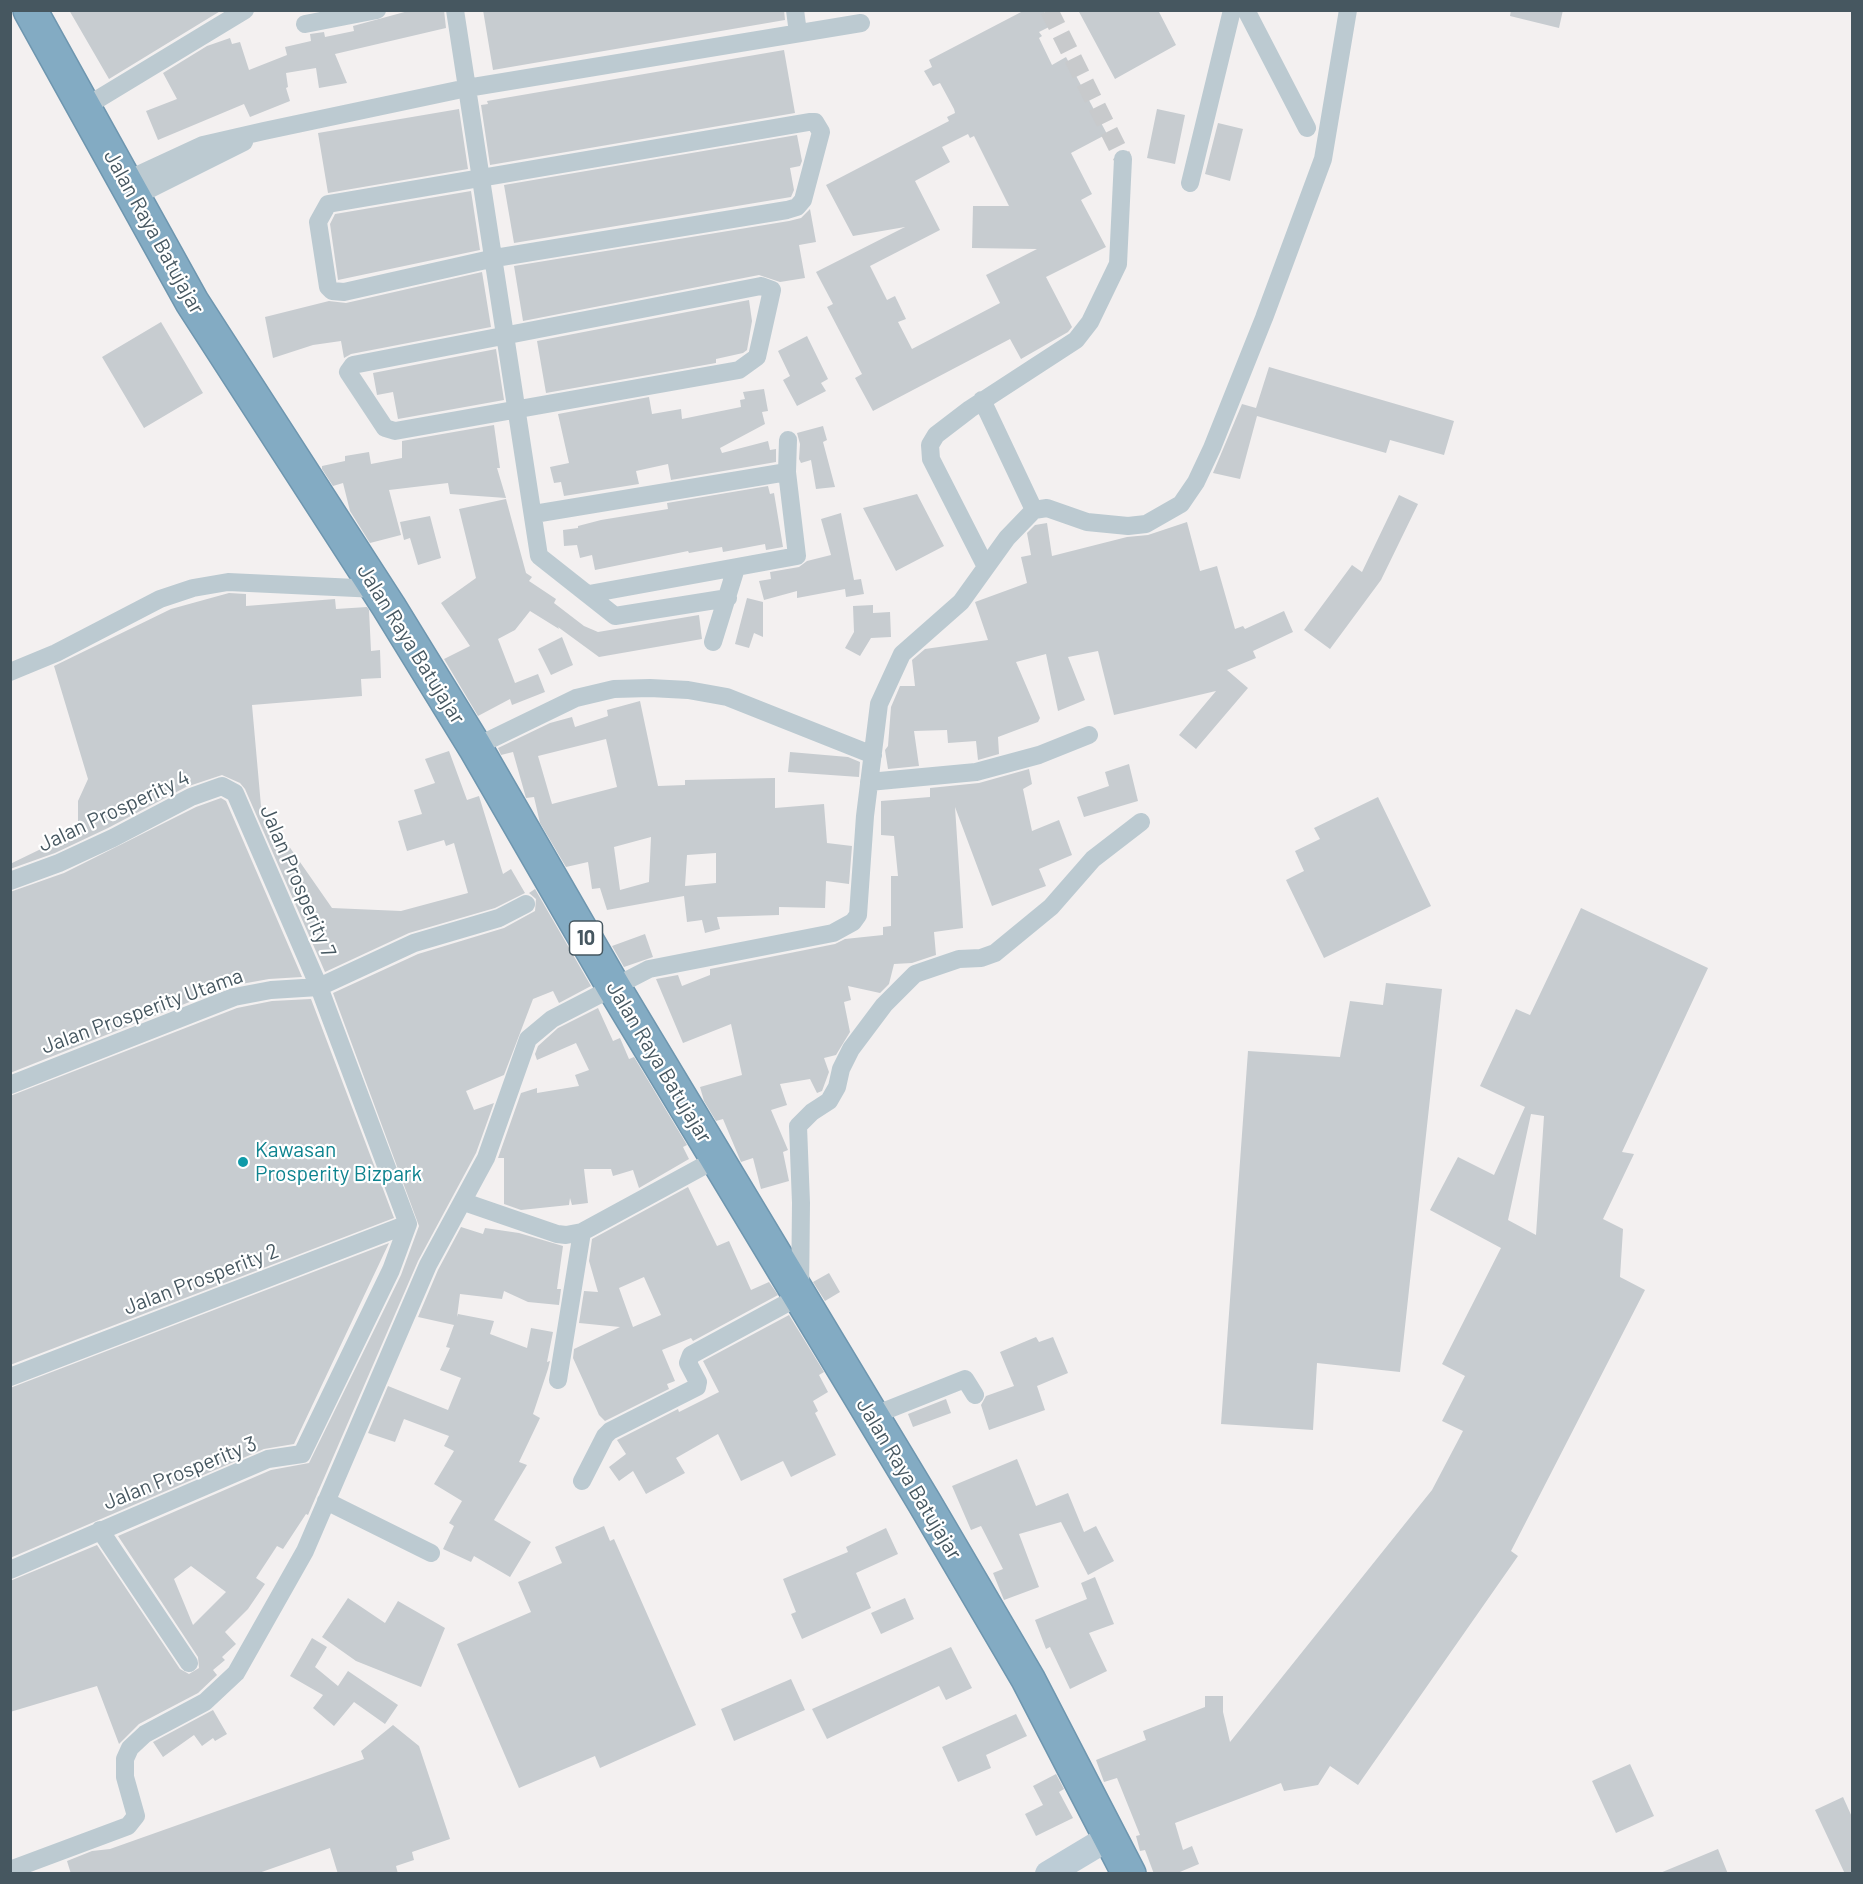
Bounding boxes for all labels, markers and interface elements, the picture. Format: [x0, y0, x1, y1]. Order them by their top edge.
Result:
street label: Jalan Raya Batujajar [98, 146, 210, 318]
street label: Jalan Raya Batujajar [352, 559, 470, 729]
street label: Jalan Prosperity 4 [34, 765, 194, 857]
street label: Jalan Prosperity 7 [255, 801, 341, 961]
road number: 10 [570, 921, 602, 955]
street label: Jalan Prosperity Utama [38, 963, 246, 1059]
street label: Jalan Raya Batujajar [601, 977, 717, 1147]
place label: Kawasan Prosperity Bizpark [255, 1137, 422, 1187]
marker: Kawasan Prosperity Bizpark [236, 1155, 250, 1169]
street label: Jalan Prosperity 2 [120, 1238, 282, 1320]
street label: Jalan Raya Batujajar [851, 1394, 967, 1564]
street label: Jalan Prosperity 3 [100, 1431, 260, 1515]

